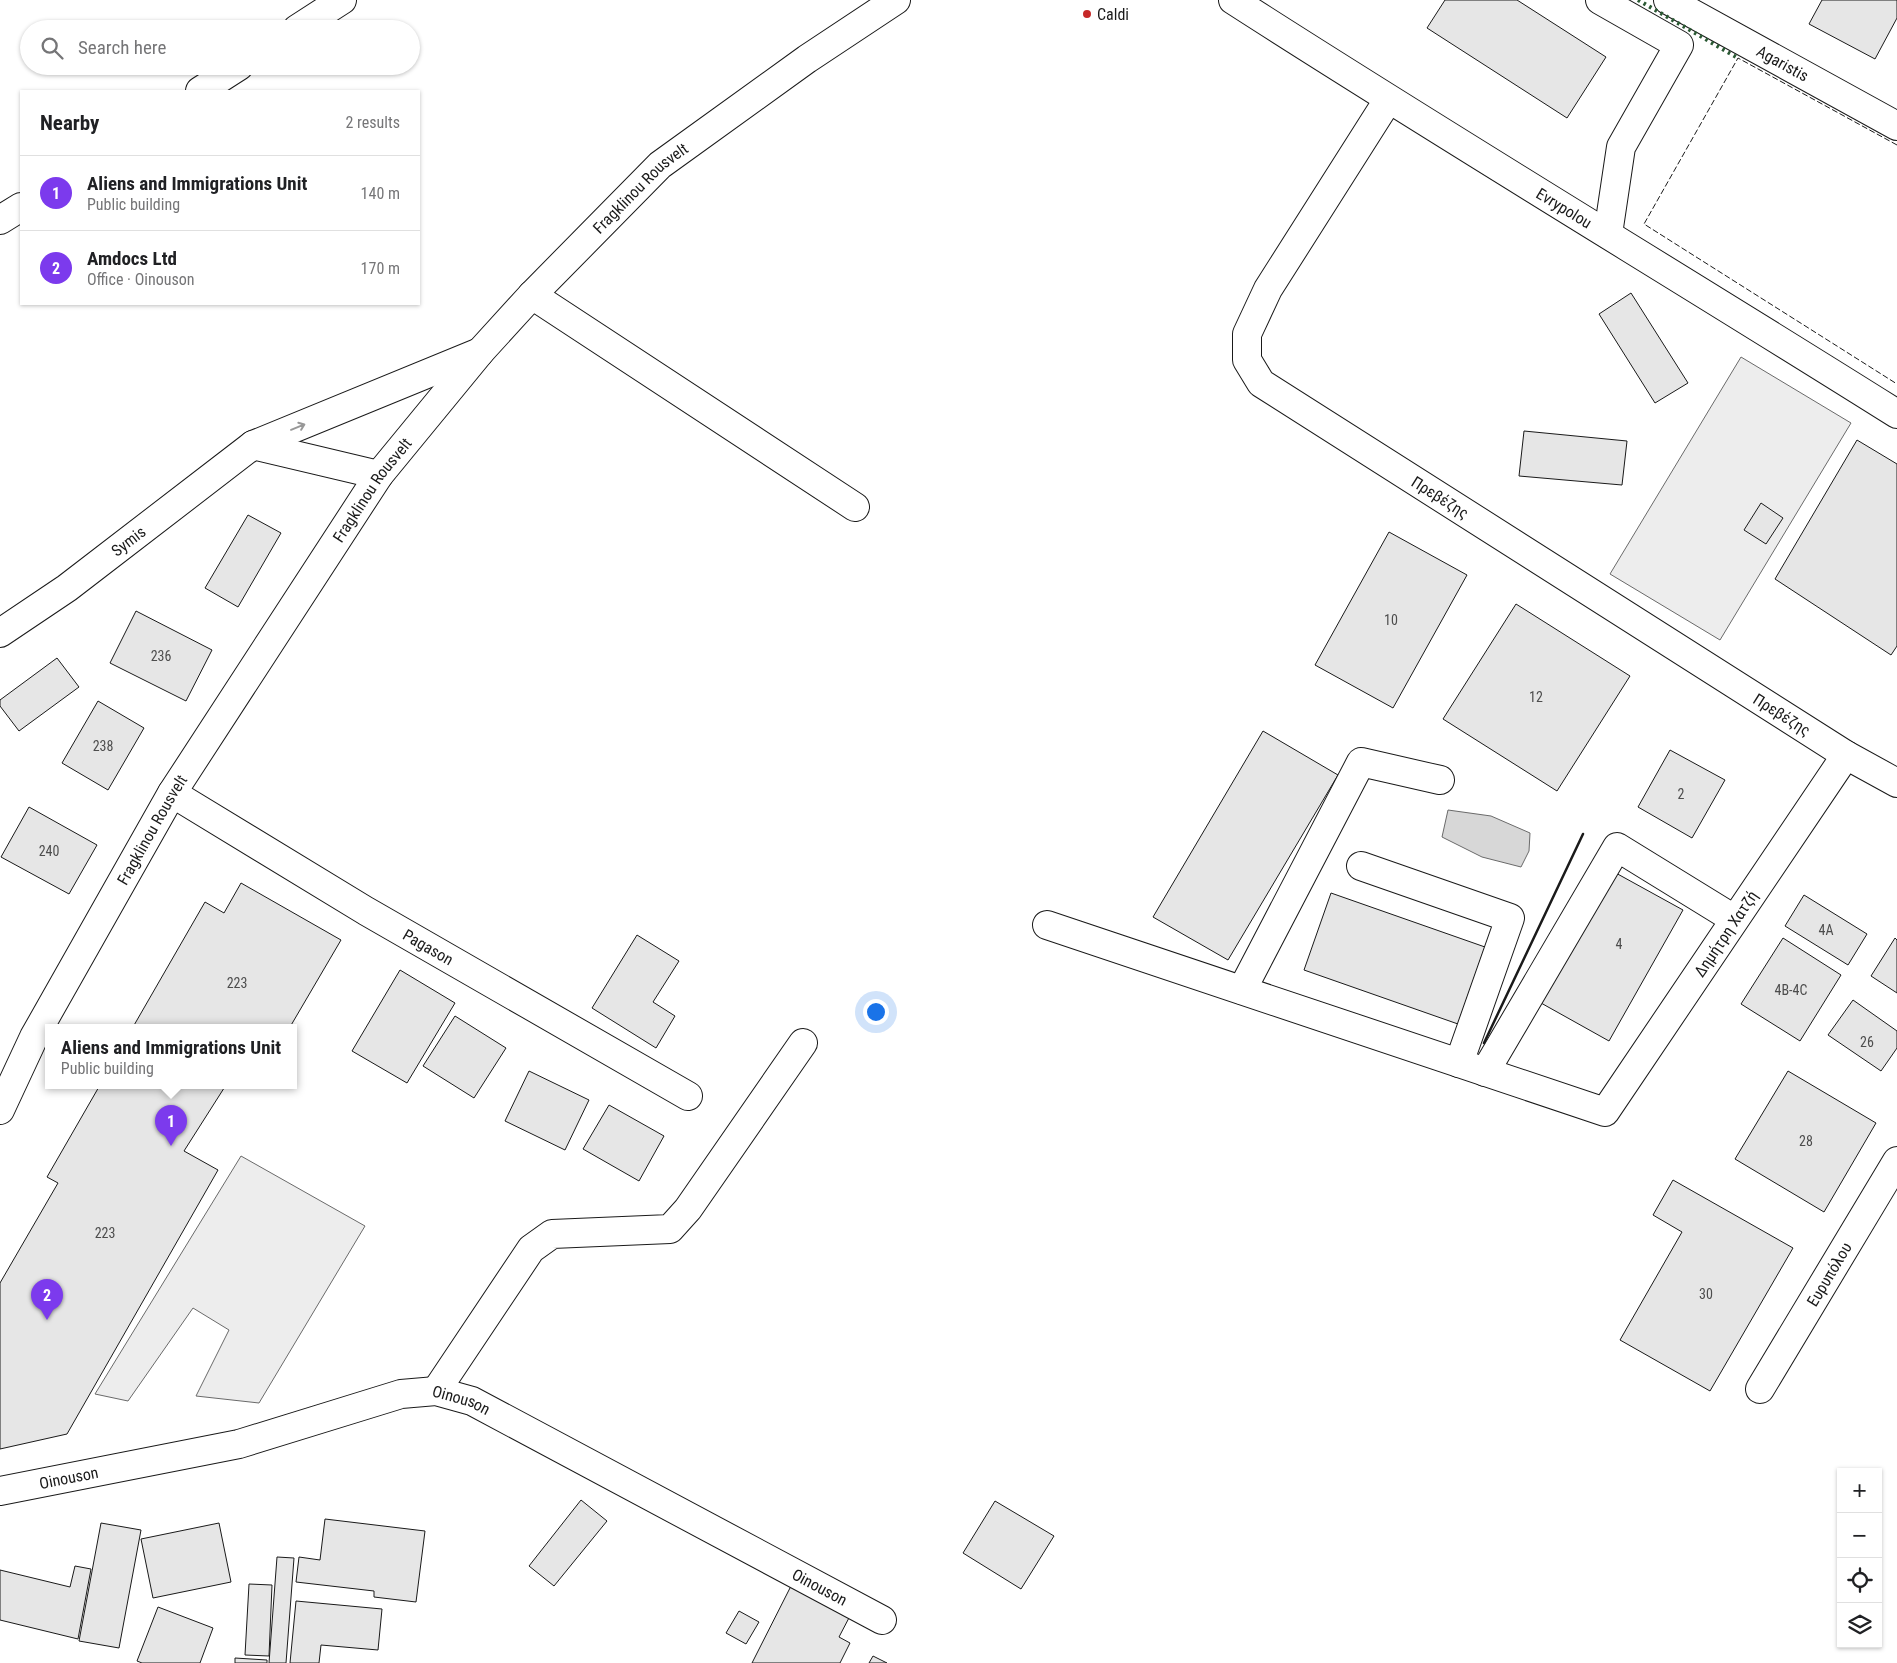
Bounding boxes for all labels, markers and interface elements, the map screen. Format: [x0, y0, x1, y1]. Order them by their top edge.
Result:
place label: Caldi [1097, 5, 1129, 24]
marker: Caldi [1081, 8, 1093, 20]
search box [20, 20, 420, 75]
icon: search [38, 34, 66, 62]
text: Search here [78, 36, 166, 59]
street label: Agaristis [1753, 42, 1812, 85]
text: Nearby [40, 111, 99, 135]
text: 2 results [345, 113, 400, 132]
street label: Fragklinou Rousvelt [589, 139, 692, 237]
text: Aliens and Immigrations Unit [87, 172, 307, 195]
text: 1 [52, 184, 60, 203]
text: 140 m [361, 184, 400, 203]
street label: Evrypolou [1533, 184, 1595, 232]
text: Public building [87, 195, 180, 214]
text: Amdocs Ltd [87, 247, 177, 270]
text: 2 [52, 259, 60, 278]
text: 170 m [361, 259, 400, 278]
text: Office · Oinouson [87, 270, 195, 289]
one-way arrow [290, 421, 305, 431]
street label: Fragklinou Rousvelt [329, 434, 416, 546]
street label: Πρεβέζης [1408, 472, 1472, 523]
street label: Symis [108, 522, 149, 560]
house number: 10 [1384, 612, 1398, 628]
house number: 236 [151, 648, 171, 664]
house number: 12 [1529, 689, 1543, 705]
street label: Πρεβέζης [1750, 690, 1814, 740]
house number: 238 [93, 738, 113, 754]
street label: Fragklinou Rousvelt [113, 771, 191, 888]
house number: 2 [1678, 786, 1685, 802]
house number: 240 [39, 843, 59, 859]
street label: Δημήτρη Χατζή [1690, 887, 1762, 980]
house number: 4A [1819, 922, 1833, 938]
street label: Pagason [400, 925, 457, 969]
house number: 4 [1616, 936, 1623, 952]
house number: 223 [227, 975, 247, 991]
house number: 4B-4C [1775, 982, 1808, 998]
your location [863, 999, 889, 1025]
popup [45, 1024, 297, 1089]
house number: 26 [1860, 1034, 1874, 1050]
text: Aliens and Immigrations Unit [61, 1036, 281, 1059]
text: Public building [61, 1059, 154, 1078]
pin: 1 [155, 1105, 187, 1146]
house number: 28 [1799, 1133, 1813, 1149]
house number: 223 [95, 1225, 115, 1241]
street label: Ευρυπόλου [1803, 1239, 1856, 1310]
pin: 2 [31, 1279, 63, 1320]
house number: 30 [1699, 1286, 1713, 1302]
street label: Oinouson [430, 1381, 493, 1419]
street label: Oinouson [38, 1463, 100, 1493]
map controls [1837, 1468, 1882, 1648]
button: + [1837, 1468, 1882, 1513]
button: − [1837, 1513, 1882, 1558]
button: locate [1837, 1558, 1882, 1603]
street label: Oinouson [789, 1565, 851, 1610]
button: layers [1837, 1603, 1882, 1648]

